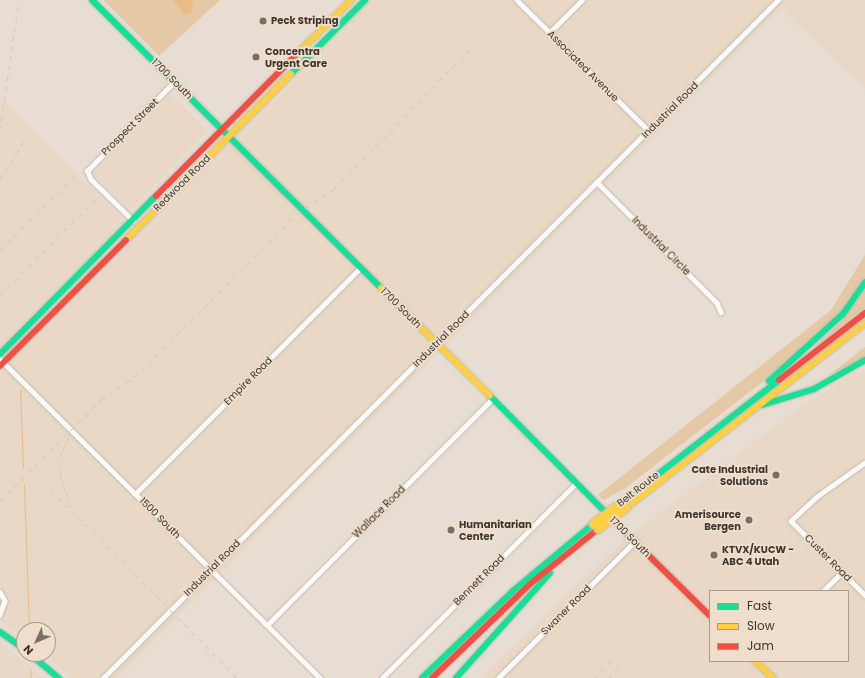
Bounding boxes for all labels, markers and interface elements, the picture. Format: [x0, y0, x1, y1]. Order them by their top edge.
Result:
place label: Peck Striping [271, 15, 338, 27]
marker: Peck Striping [258, 16, 268, 26]
street label: Associated Avenue [545, 28, 621, 104]
place label: Concentra Urgent Care [265, 45, 327, 68]
marker: Concentra Urgent Care [250, 51, 262, 63]
street label: 1700 South [149, 56, 195, 102]
street label: Industrial Road [639, 79, 701, 141]
street label: Prospect Street [99, 96, 161, 158]
street label: Redwood Road [151, 152, 213, 214]
street label: Industrial Circle [629, 214, 693, 278]
street label: 1700 South [378, 285, 424, 331]
street label: Industrial Road [410, 308, 472, 370]
street label: Empire Road [221, 354, 275, 408]
place label: Cate Industrial Solutions [691, 463, 768, 486]
street label: Belt Route [615, 469, 661, 509]
marker: Cate Industrial Solutions [771, 470, 781, 480]
street label: Wallace Road [350, 483, 408, 541]
street label: 1500 South [137, 495, 183, 541]
place label: Amerisource Bergen [674, 508, 741, 532]
street label: 1700 South [607, 514, 653, 560]
marker: Amerisource Bergen [744, 515, 754, 525]
place label: Humanitarian Center [459, 518, 532, 542]
marker: Humanitarian Center [446, 525, 456, 535]
street label: Custer Road [802, 532, 854, 584]
street label: Industrial Road [181, 537, 243, 599]
place label: KTVX/KUCW - ABC 4 Utah [722, 543, 794, 566]
marker: KTVX/KUCW - ABC 4 Utah [709, 550, 719, 560]
street label: Bennett Road [451, 552, 507, 608]
street label: Swaner Road [538, 582, 594, 638]
legend [709, 590, 849, 662]
text: Fast [747, 597, 772, 614]
text: Slow [747, 617, 775, 634]
north arrow [16, 622, 56, 662]
text: Jam [747, 637, 774, 654]
text: N [20, 641, 37, 658]

